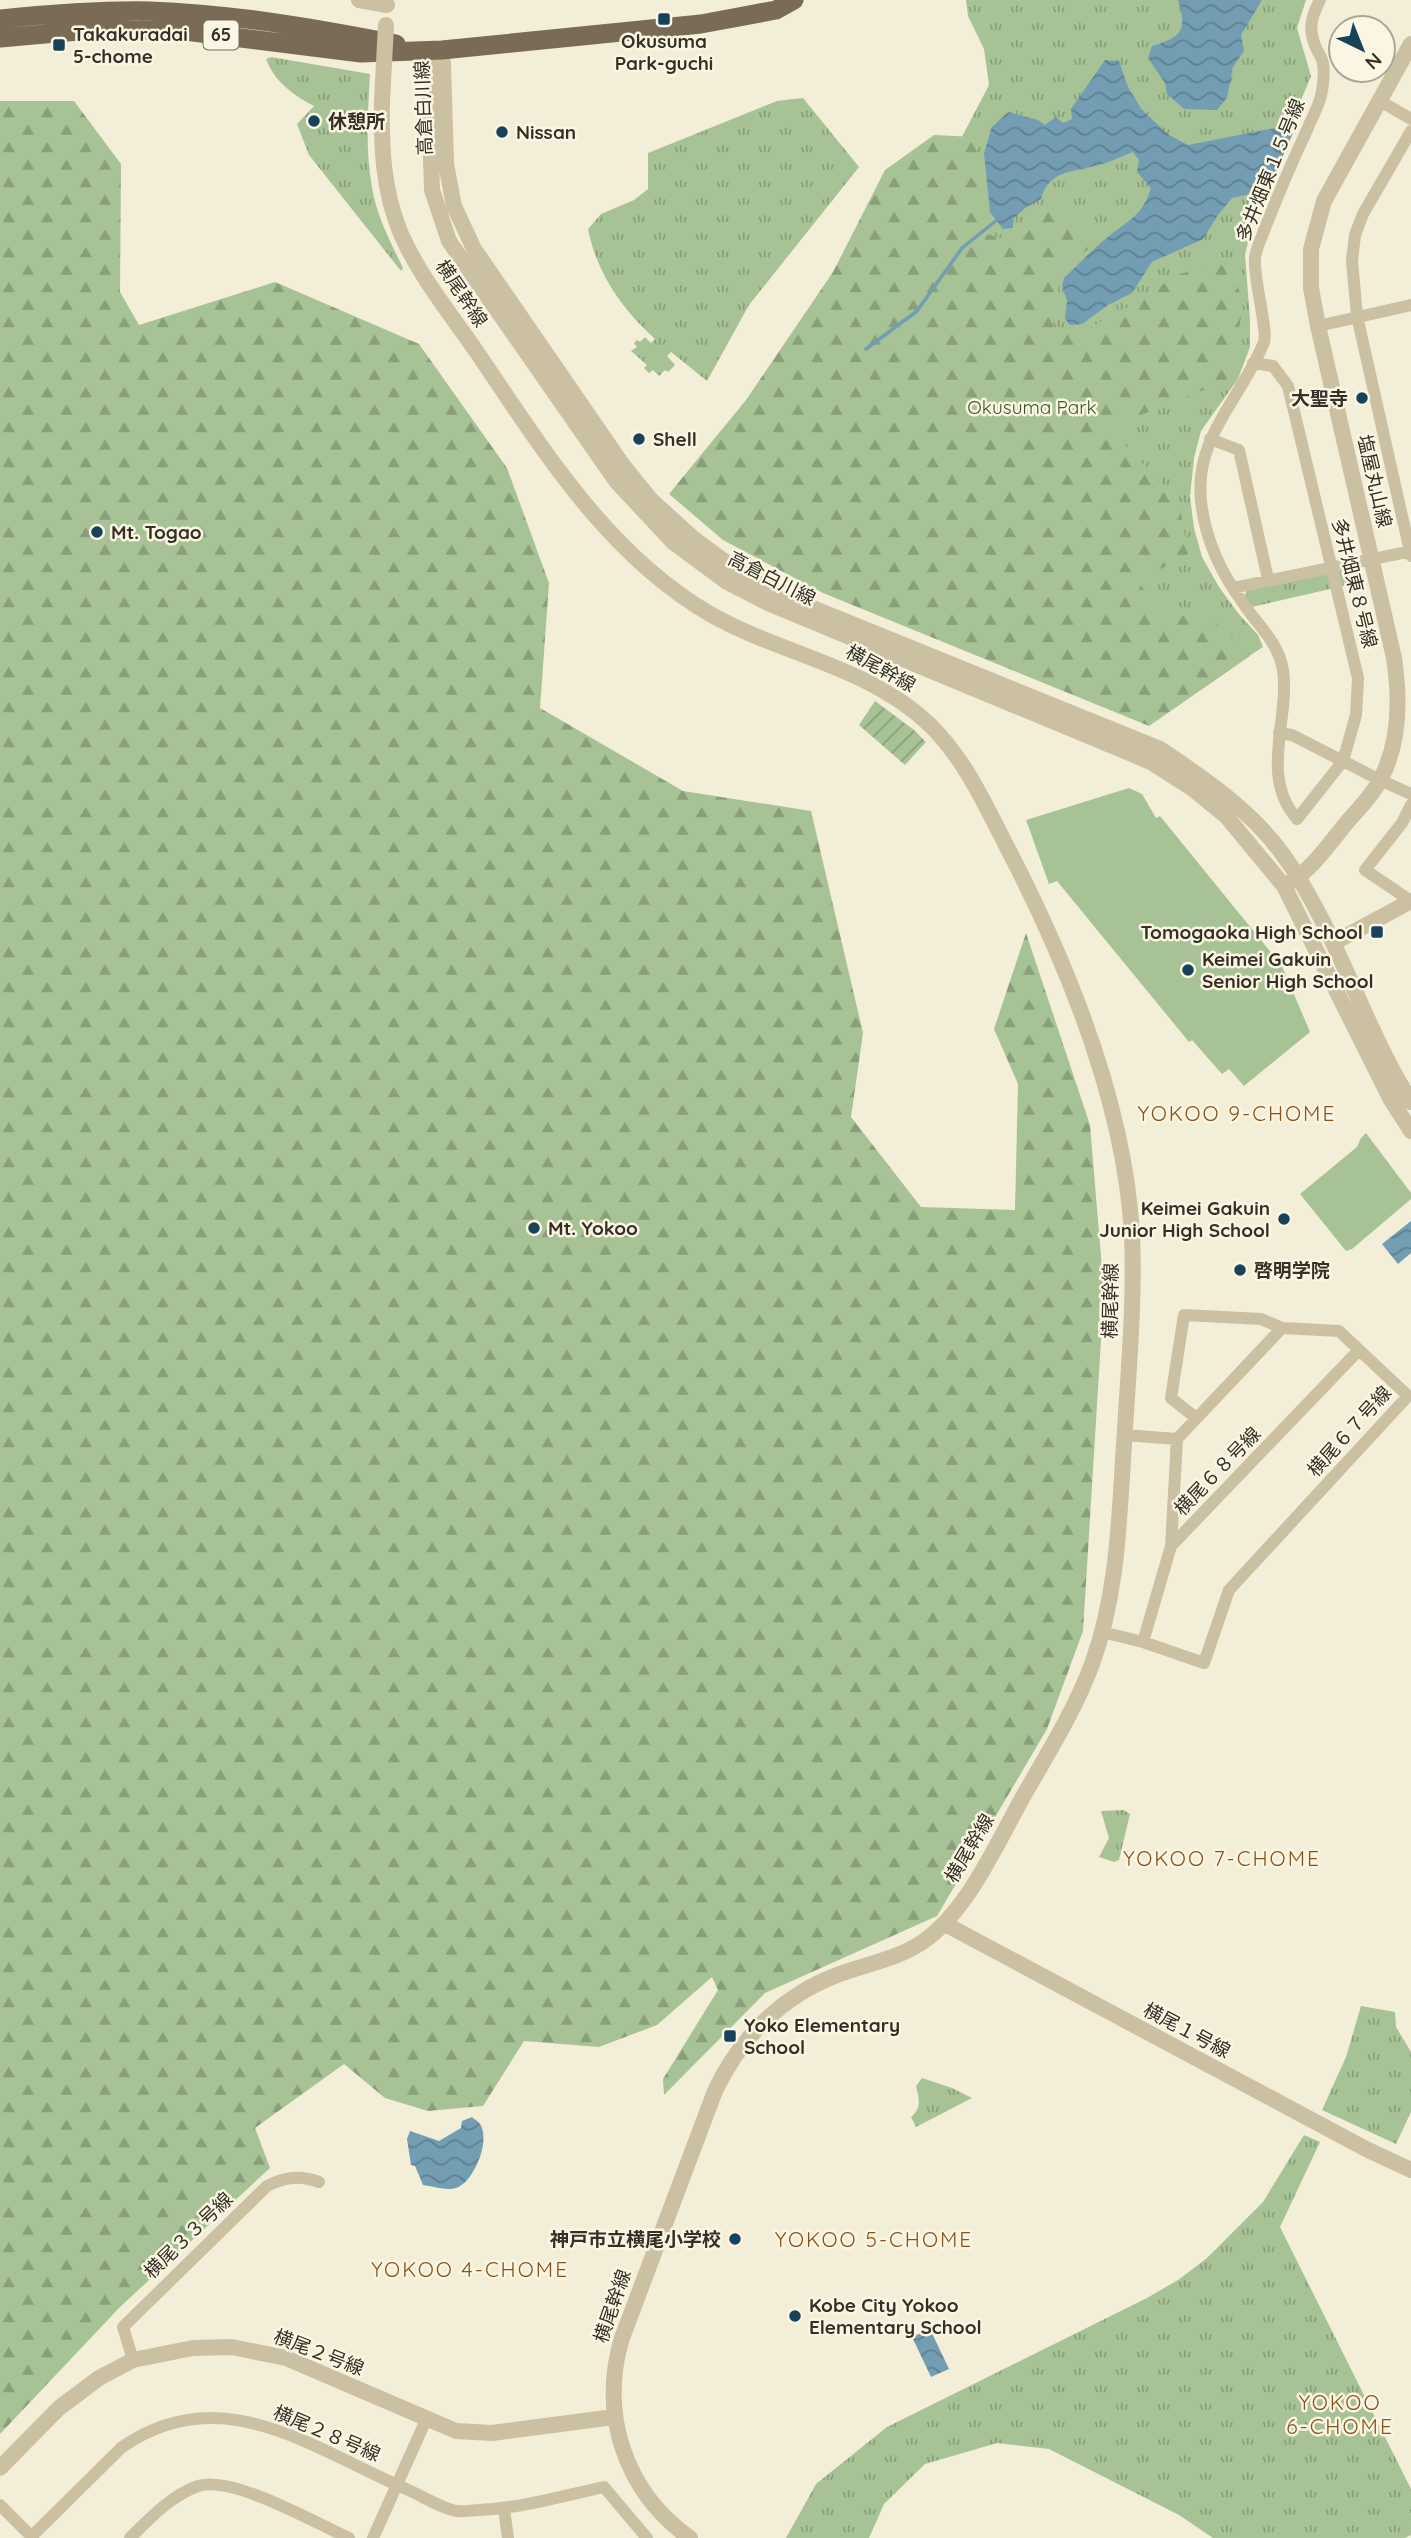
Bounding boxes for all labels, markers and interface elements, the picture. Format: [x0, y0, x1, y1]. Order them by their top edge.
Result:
marker: Okusuma Park-guchi [656, 11, 672, 27]
north arrow [1327, 14, 1397, 84]
road number: 65 [204, 20, 238, 50]
place label: Takakuradai 5-chome [73, 22, 188, 68]
place label: Okusuma Park-guchi [615, 29, 713, 75]
marker: Takakuradai 5-chome [51, 37, 67, 53]
text: N [1360, 48, 1387, 75]
street label: 高倉白川線 [409, 60, 437, 156]
street label: 多井畑東１５号線 [1230, 95, 1310, 245]
place label: 休憩所 [328, 109, 385, 133]
marker: 休憩所 [306, 113, 322, 129]
place label: Nissan [516, 120, 576, 144]
marker: Nissan [494, 124, 510, 140]
street label: 横尾幹線 [431, 255, 493, 331]
place label: 大聖寺 [1291, 386, 1348, 410]
marker: 大聖寺 [1354, 390, 1370, 406]
park label: Okusuma Park [967, 395, 1097, 419]
place label: Shell [653, 427, 697, 451]
marker: Shell [631, 431, 647, 447]
street label: 塩屋丸山線 [1353, 432, 1397, 530]
street label: 多井畑東８号線 [1327, 516, 1383, 650]
place label: Mt. Togao [111, 520, 202, 544]
marker: Mt. Togao [89, 524, 105, 540]
street label: 高倉白川線 [724, 546, 820, 610]
street label: 横尾幹線 [842, 639, 920, 697]
place label: Tomogaoka High School [1140, 920, 1363, 944]
marker: Tomogaoka High School [1369, 924, 1385, 940]
place label: Keimei Gakuin Senior High School [1202, 947, 1374, 993]
marker: Keimei Gakuin Senior High School [1180, 962, 1196, 978]
district label: YOKOO 9-CHOME [1138, 1100, 1336, 1126]
place label: Keimei Gakuin Junior High School [1099, 1196, 1270, 1242]
marker: Keimei Gakuin Junior High School [1276, 1211, 1292, 1227]
place label: Mt. Yokoo [548, 1216, 638, 1240]
marker: Mt. Yokoo [526, 1220, 542, 1236]
place label: 啓明学院 [1254, 1258, 1330, 1282]
marker: 啓明学院 [1232, 1262, 1248, 1278]
street label: 横尾幹線 [1097, 1263, 1123, 1339]
street label: 横尾６７号線 [1302, 1381, 1396, 1481]
street label: 横尾６８号線 [1169, 1422, 1265, 1520]
street label: 横尾幹線 [939, 1809, 999, 1887]
district label: YOKOO 7-CHOME [1123, 1845, 1321, 1871]
street label: 横尾１号線 [1139, 1997, 1235, 2063]
place label: Yoko Elementary School [744, 2013, 900, 2059]
marker: Yoko Elementary School [722, 2028, 738, 2044]
street label: 横尾３３号線 [139, 2187, 237, 2283]
district label: YOKOO 5-CHOME [775, 2226, 973, 2252]
place label: 神戸市立横尾小学校 [550, 2227, 721, 2251]
marker: 神戸市立横尾小学校 [727, 2231, 743, 2247]
district label: YOKOO 4-CHOME [371, 2256, 569, 2282]
street label: 横尾幹線 [588, 2266, 636, 2346]
place label: Kobe City Yokoo Elementary School [809, 2293, 982, 2339]
marker: Kobe City Yokoo Elementary School [787, 2308, 803, 2324]
street label: 横尾２号線 [270, 2324, 368, 2380]
district label: YOKOO 6-CHOME [1286, 2389, 1394, 2439]
street label: 横尾２８号線 [270, 2400, 384, 2466]

